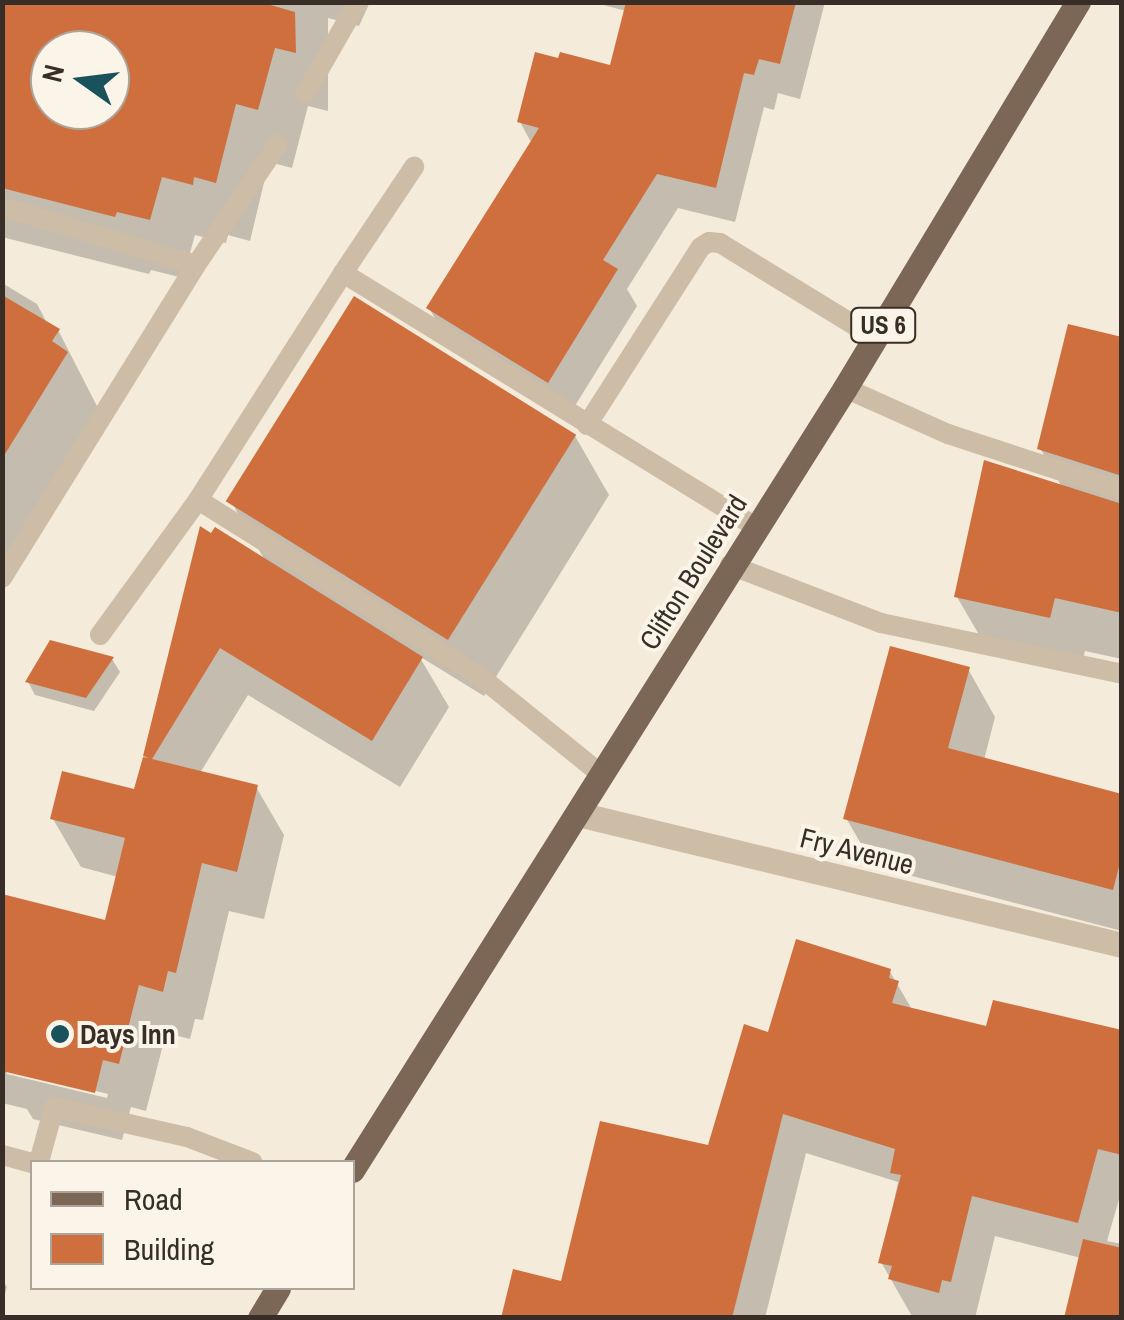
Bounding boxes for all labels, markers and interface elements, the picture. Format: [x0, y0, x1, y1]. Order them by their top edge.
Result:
north arrow [30, 30, 130, 130]
text: N [32, 61, 73, 86]
road number: US 6 [848, 305, 918, 345]
street label: Clifton Boulevard [632, 488, 754, 656]
street label: Fry Avenue [796, 821, 918, 881]
place label: Days Inn [80, 1017, 176, 1051]
marker: Days Inn [49, 1023, 71, 1045]
legend [30, 1160, 355, 1290]
text: Road [124, 1179, 183, 1219]
text: Building [124, 1229, 214, 1269]

